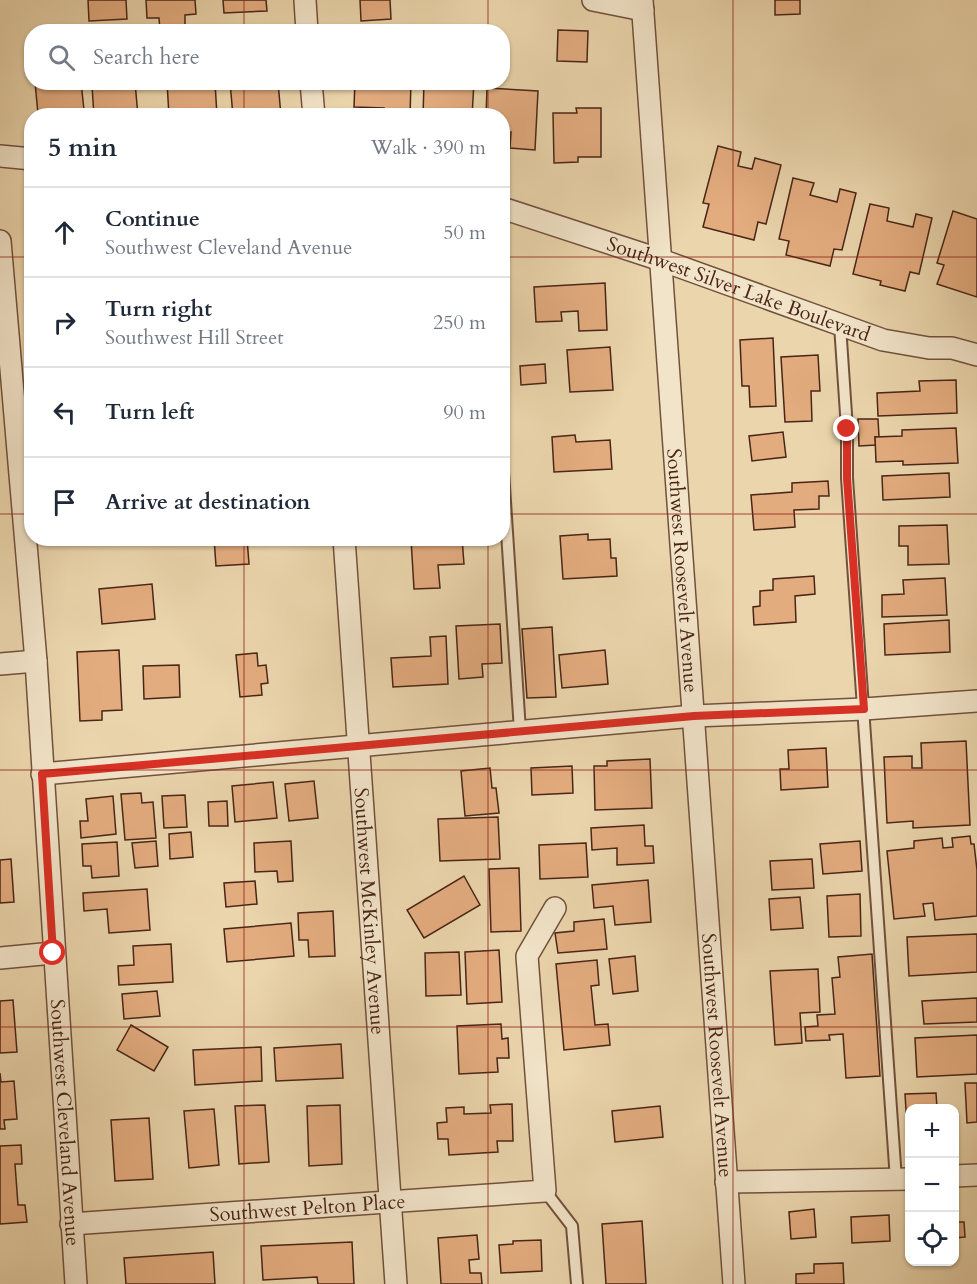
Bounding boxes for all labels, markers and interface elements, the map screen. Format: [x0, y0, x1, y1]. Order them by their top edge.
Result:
search box [24, 24, 510, 90]
icon: search [45, 41, 78, 74]
text: Search here [93, 42, 200, 72]
text: 5 min [48, 130, 117, 165]
text: Walk · 390 m [371, 134, 486, 161]
text: Continue [105, 204, 200, 234]
icon: ahead [48, 216, 81, 249]
text: 50 m [443, 219, 486, 246]
street label: Southwest Silver Lake Boulevard [603, 230, 874, 348]
text: Southwest Cleveland Avenue [105, 234, 352, 261]
text: Turn right [105, 294, 212, 324]
icon: right [48, 306, 81, 339]
text: 250 m [433, 309, 486, 336]
text: Southwest Hill Street [105, 324, 284, 351]
icon: left [48, 396, 81, 429]
text: Turn left [105, 397, 194, 427]
text: 90 m [443, 399, 486, 426]
route end [833, 415, 859, 441]
street label: Southwest Roosevelt Avenue [660, 447, 705, 694]
icon: arrive [48, 486, 81, 519]
text: Arrive at destination [105, 487, 310, 517]
street label: Southwest McKinley Avenue [347, 787, 392, 1036]
street label: Southwest Roosevelt Avenue [695, 932, 739, 1178]
route start [39, 939, 65, 965]
street label: Southwest Cleveland Avenue [44, 998, 87, 1247]
map controls [905, 1104, 959, 1266]
button: + [905, 1104, 959, 1158]
button: − [905, 1158, 959, 1212]
street label: Southwest Pelton Place [209, 1188, 406, 1228]
button: locate [905, 1212, 959, 1266]

